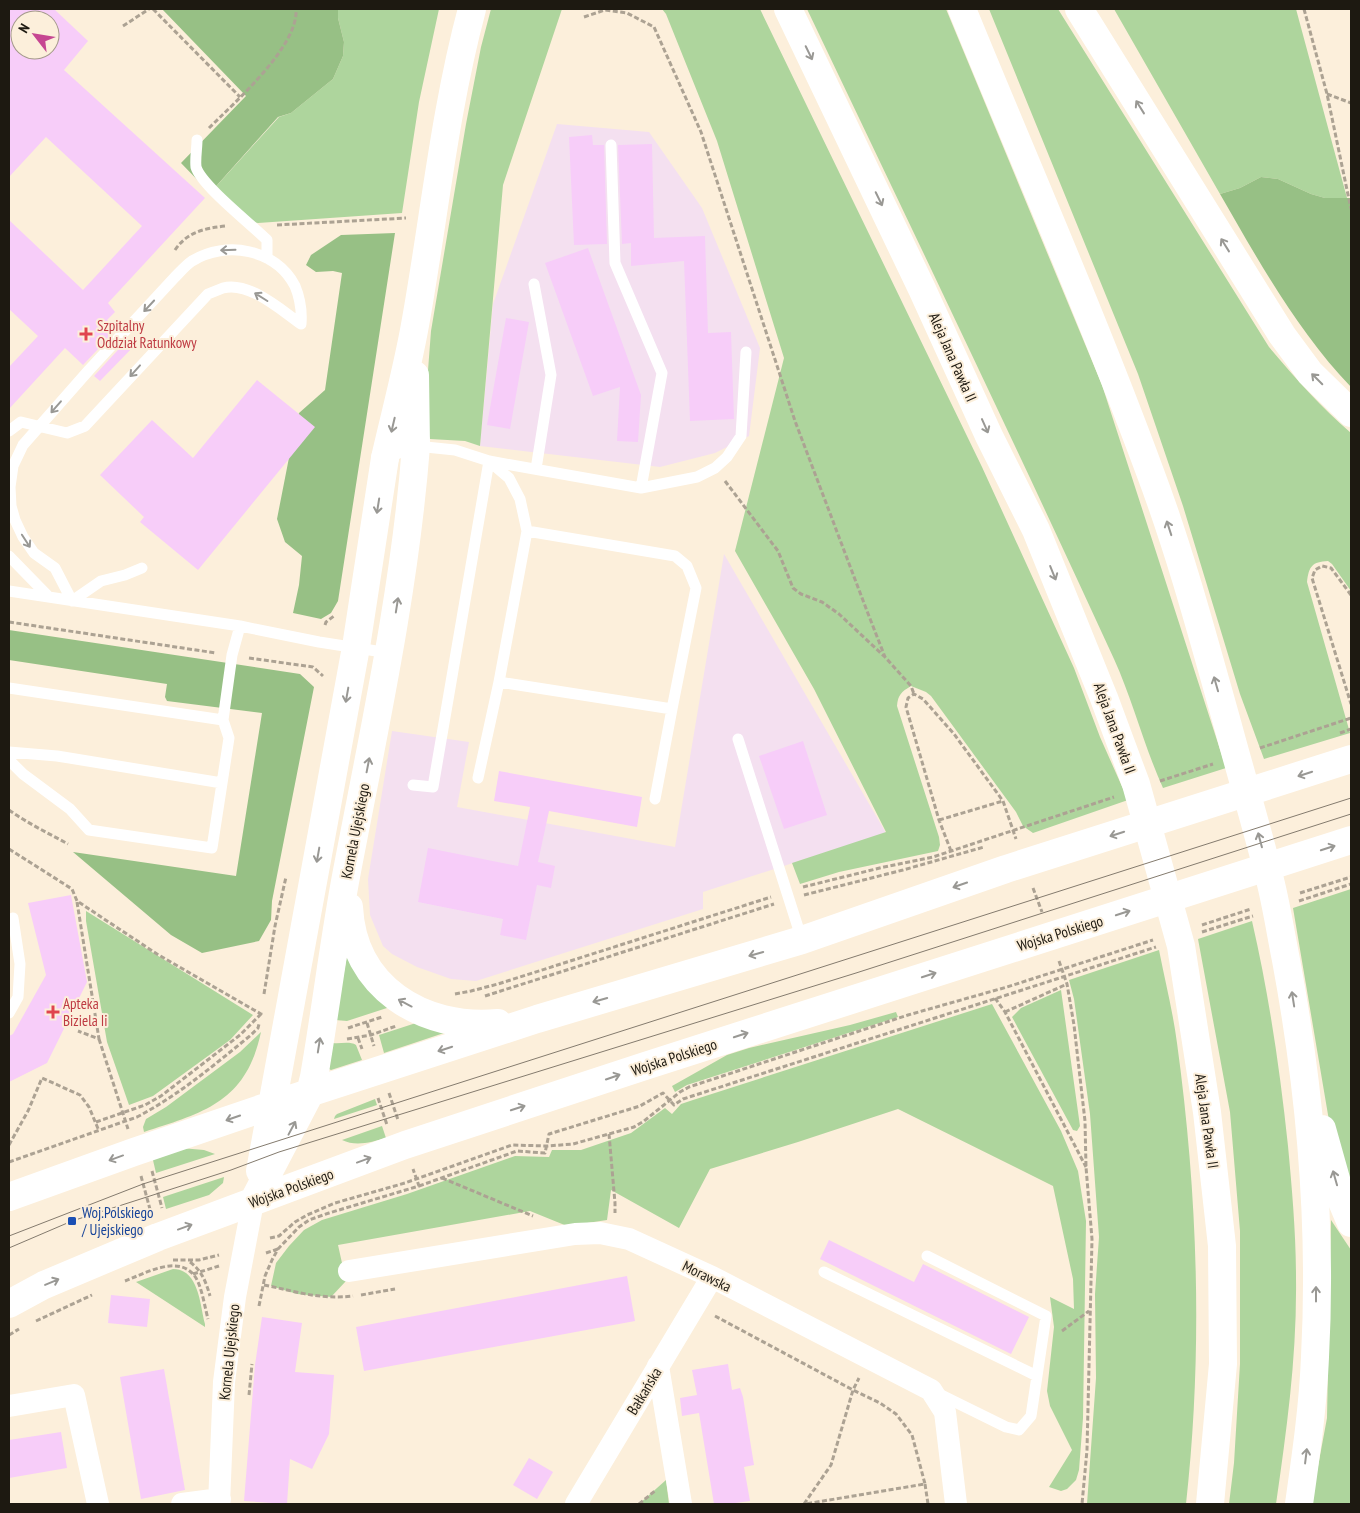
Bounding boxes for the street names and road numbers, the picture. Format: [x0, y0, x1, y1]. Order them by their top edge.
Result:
street label: Aleja Jana Pawła II [925, 310, 981, 404]
street label: Aleja Jana Pawła II [1090, 680, 1140, 776]
street label: Kornela Ujejskiego [336, 782, 374, 880]
street label: Wojska Polskiego [1015, 911, 1105, 955]
street label: Wojska Polskiego [629, 1034, 719, 1080]
street label: Aleja Jana Pawła II [1191, 1072, 1223, 1170]
street label: Wojska Polskiego [246, 1164, 336, 1212]
street label: Morawska [680, 1256, 734, 1296]
street label: Kornela Ujejskiego [215, 1303, 243, 1401]
street label: Bałkańska [622, 1364, 666, 1418]

